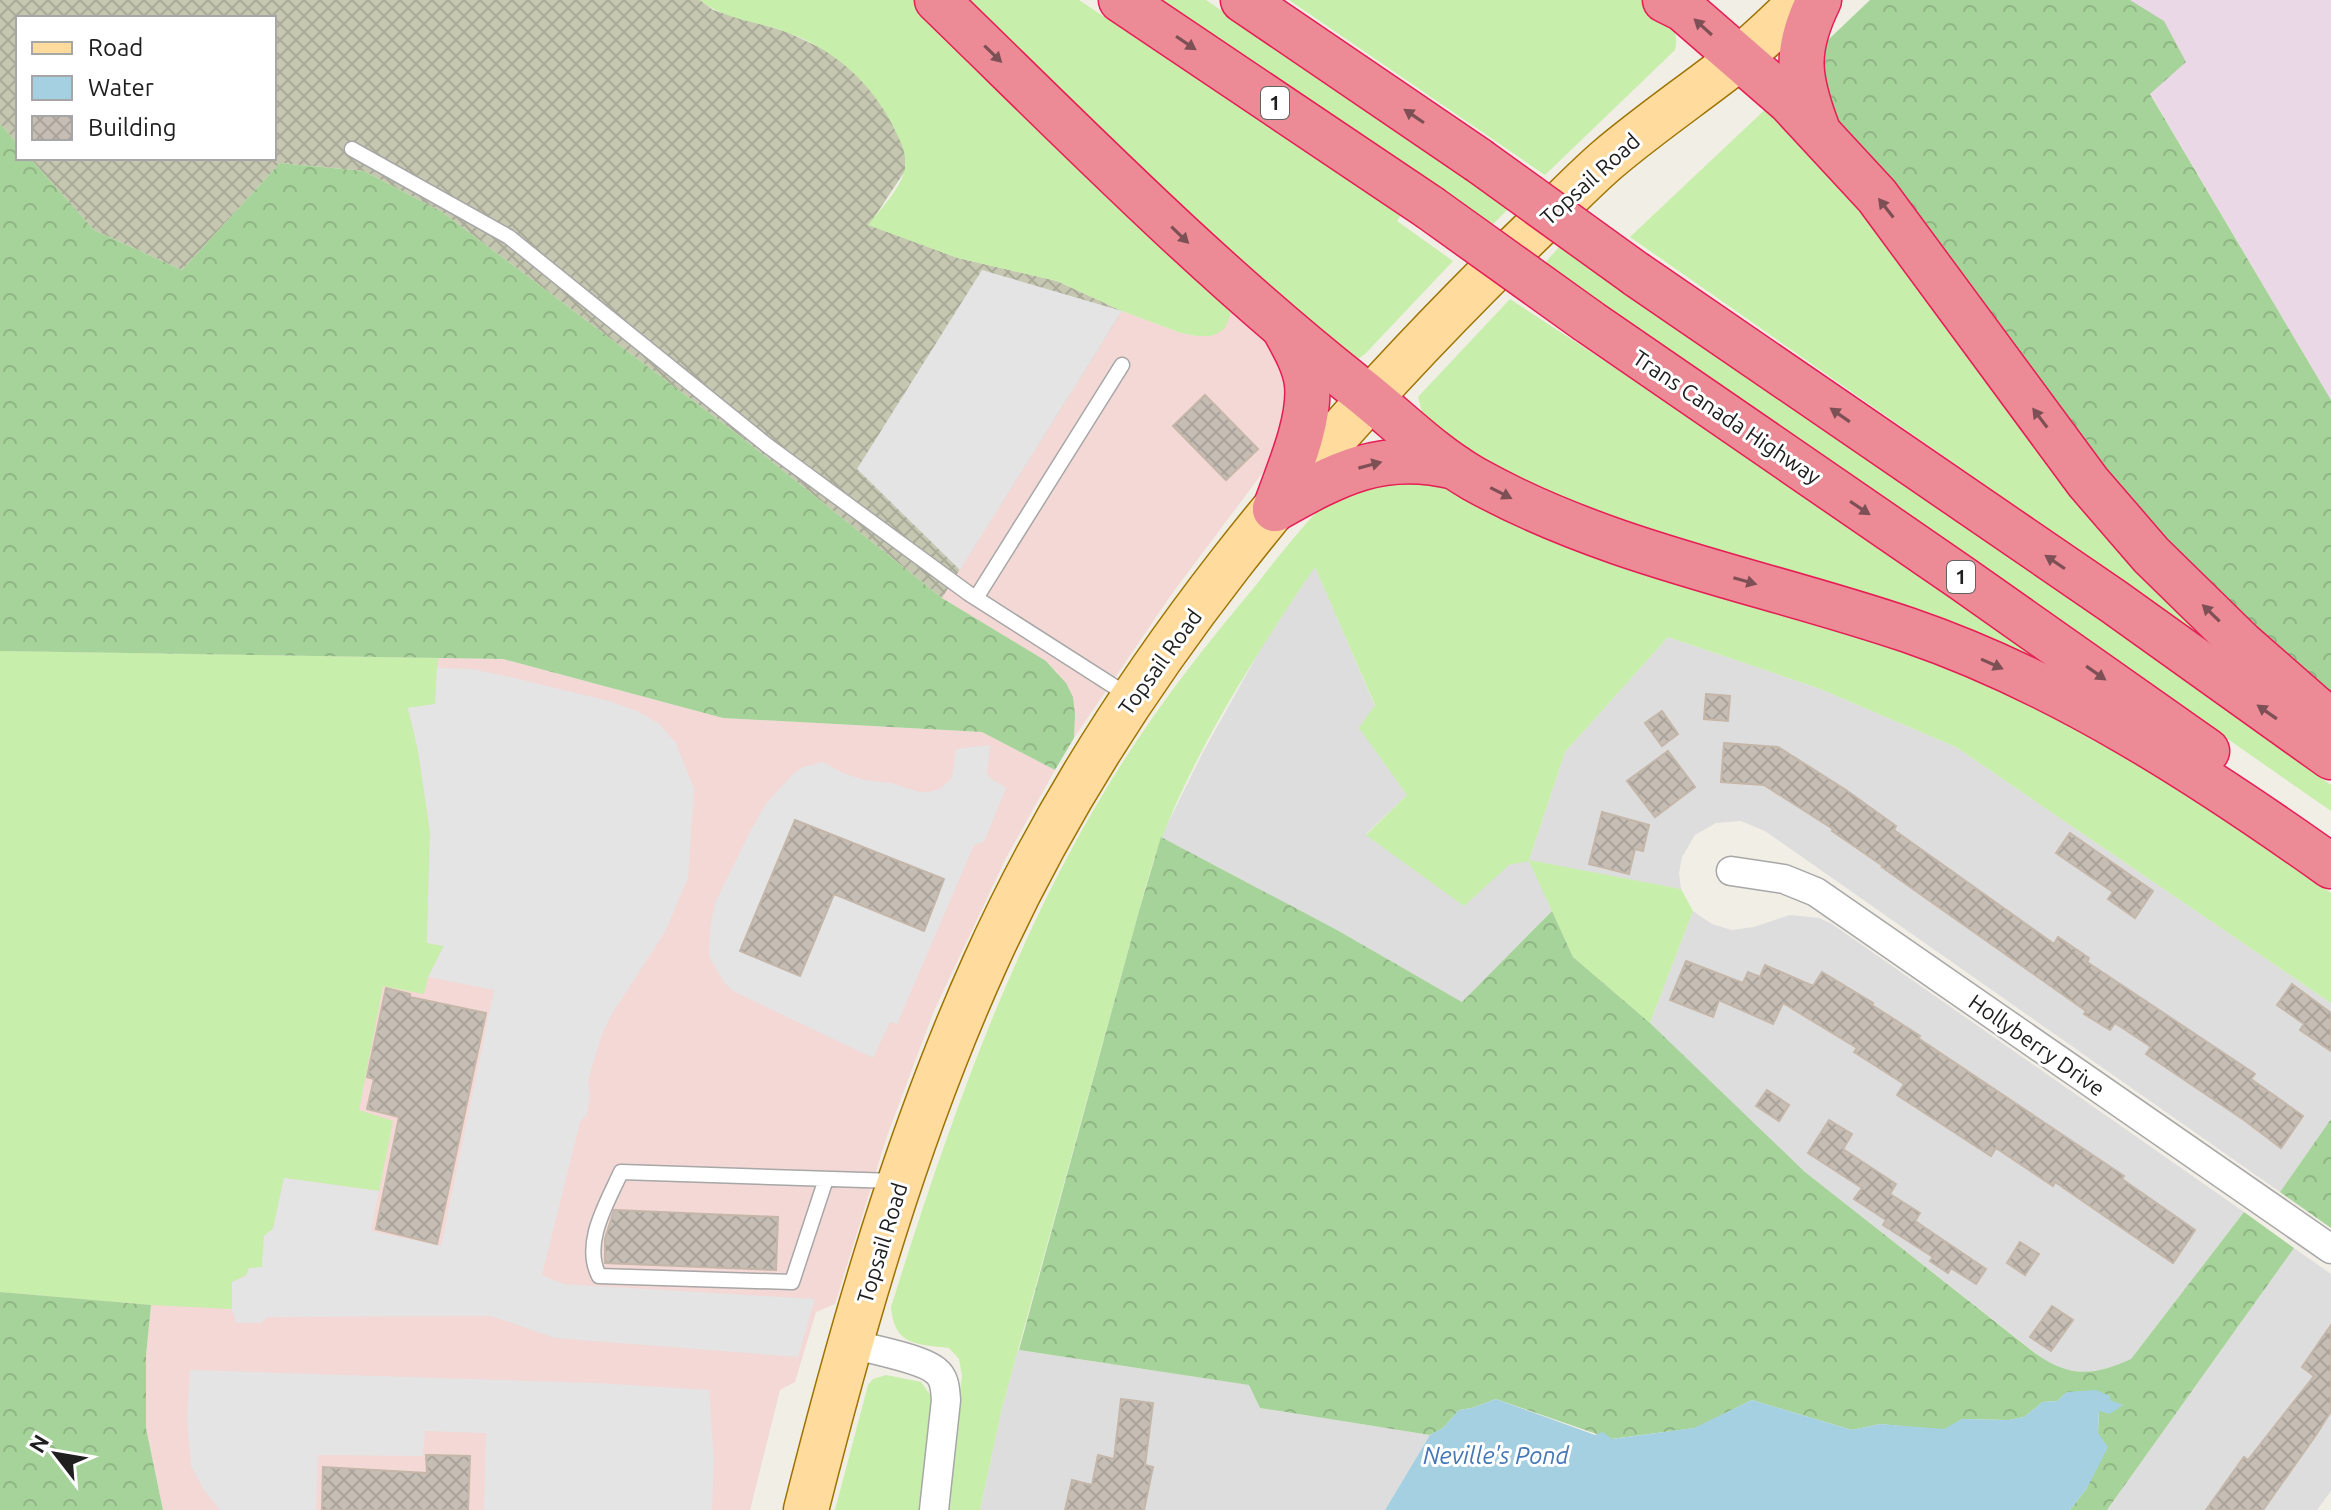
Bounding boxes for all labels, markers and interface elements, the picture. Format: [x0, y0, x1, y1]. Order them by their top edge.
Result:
legend [16, 16, 276, 160]
one-way arrow [1693, 19, 1712, 37]
text: Road [88, 34, 143, 61]
one-way arrow [1175, 36, 1196, 51]
one-way arrow [983, 45, 1002, 63]
text: Water [88, 74, 154, 101]
road number: 1 [1261, 87, 1289, 119]
one-way arrow [1403, 109, 1424, 124]
text: Building [88, 114, 176, 141]
street label: Topsail Road [1535, 128, 1644, 230]
one-way arrow [1878, 198, 1895, 218]
one-way arrow [1170, 226, 1189, 244]
street label: Trans Canada Highway [1629, 344, 1826, 489]
one-way arrow [1830, 408, 1851, 423]
one-way arrow [2032, 408, 2048, 428]
one-way arrow [1358, 458, 1383, 470]
one-way arrow [1490, 486, 1513, 499]
one-way arrow [1849, 500, 1870, 515]
one-way arrow [2044, 555, 2065, 570]
road number: 1 [1947, 561, 1975, 593]
one-way arrow [1734, 575, 1758, 588]
street label: Topsail Road [1113, 604, 1206, 719]
one-way arrow [2202, 605, 2221, 623]
one-way arrow [1980, 657, 2003, 671]
one-way arrow [2085, 665, 2106, 680]
one-way arrow [2257, 705, 2278, 720]
street label: Hollyberry Drive [1965, 988, 2110, 1101]
street label: Topsail Road [851, 1180, 912, 1306]
north arrow [16, 1414, 96, 1494]
text: N [23, 1430, 53, 1457]
water label: Neville's Pond [1423, 1442, 1570, 1469]

